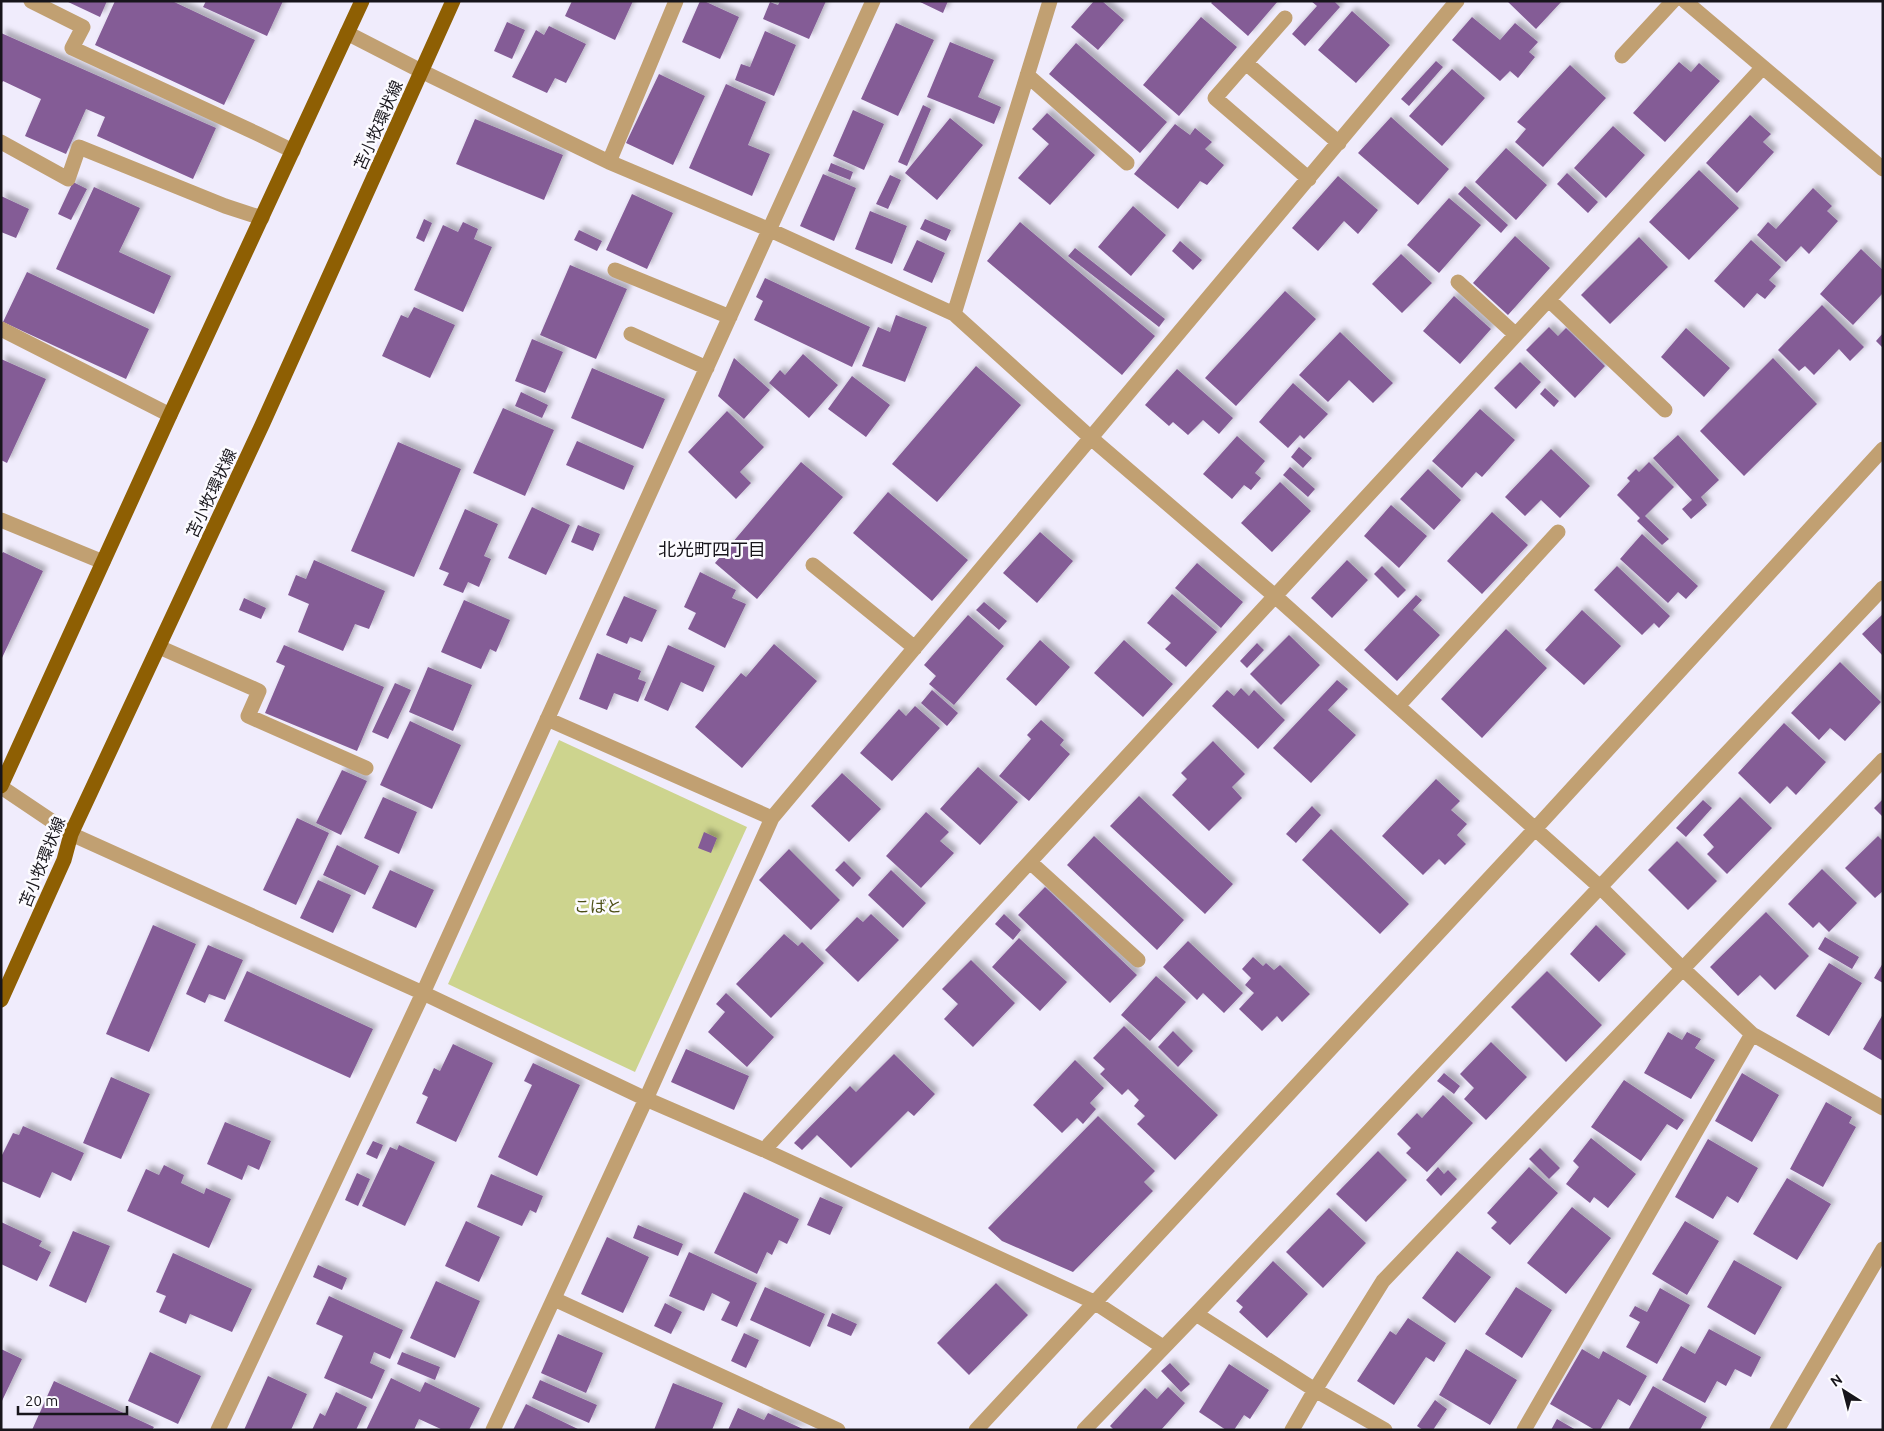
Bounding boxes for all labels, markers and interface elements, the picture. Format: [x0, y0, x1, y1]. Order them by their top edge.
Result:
street label: 苫小牧環状線 [350, 77, 406, 173]
street label: 苫小牧環状線 [183, 446, 239, 540]
district label: 北光町四丁目 [658, 539, 766, 559]
street label: 苫小牧環状線 [16, 814, 68, 910]
park label: こばと [574, 897, 622, 915]
north arrow [1819, 1366, 1869, 1416]
text: N [1827, 1371, 1845, 1390]
scale bar [18, 1384, 126, 1416]
text: 20 m [25, 1392, 58, 1409]

